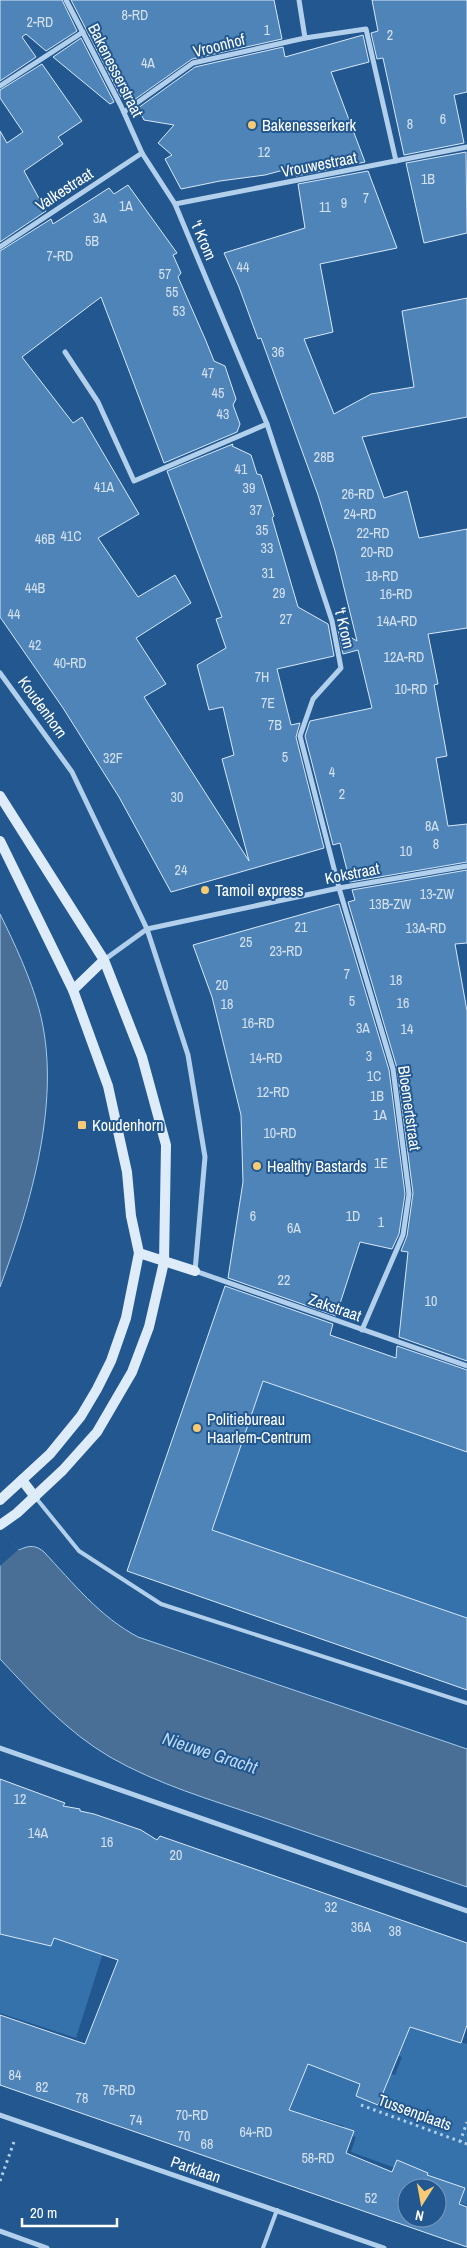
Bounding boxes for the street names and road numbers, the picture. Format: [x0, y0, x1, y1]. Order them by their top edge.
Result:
street label: Bakenesserstraat [83, 20, 149, 121]
street label: Vroonhof [191, 28, 248, 62]
street label: Vrouwestraat [279, 146, 359, 182]
street label: Valkestraat [31, 162, 97, 216]
street label: 't Krom [186, 217, 222, 263]
street label: 't Krom [330, 605, 360, 651]
street label: Koudenhorn [13, 672, 73, 742]
street label: Kokstraat [323, 857, 382, 889]
street label: Bloemertstraat [393, 1064, 427, 1152]
street label: Zakstraat [306, 1288, 365, 1326]
street label: Tussenplaats [375, 2089, 455, 2135]
street label: Parklaan [168, 2150, 224, 2188]

